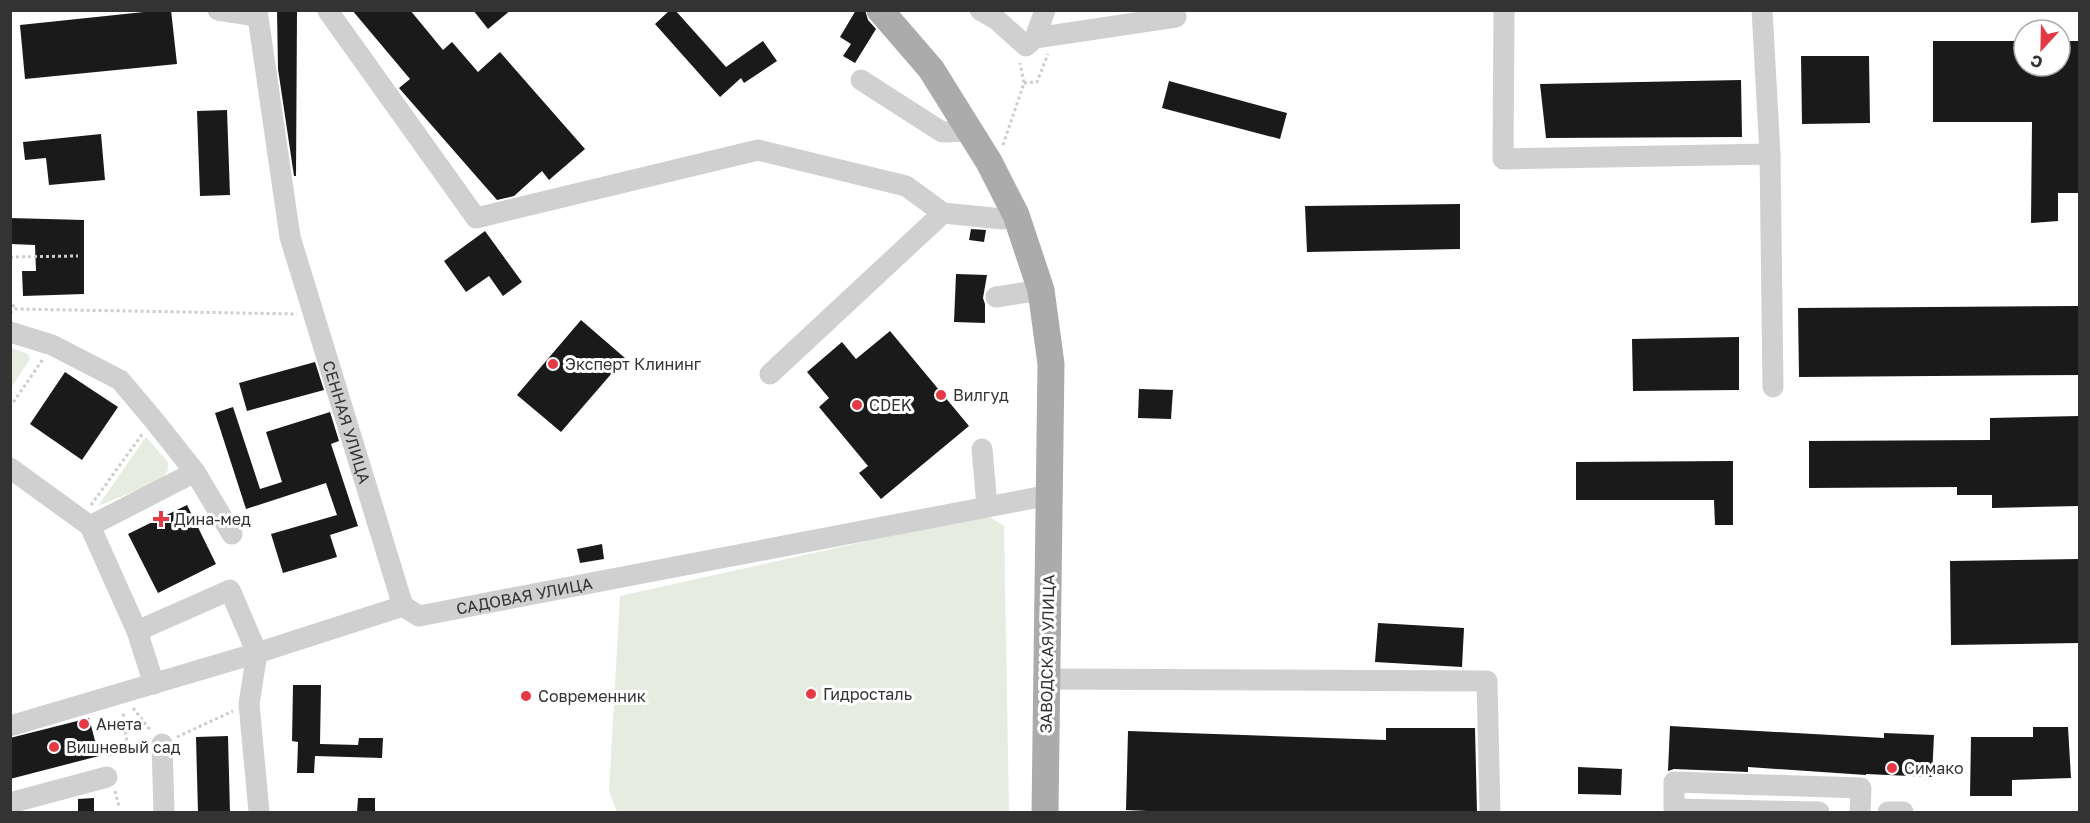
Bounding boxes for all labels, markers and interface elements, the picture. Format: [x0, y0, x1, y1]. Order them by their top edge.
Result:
north arrow [2012, 18, 2072, 78]
text: С [2027, 51, 2045, 73]
place label: Эксперт Клининг [565, 354, 702, 374]
marker: Эксперт Клининг [546, 357, 560, 371]
street label: СЕННАЯ УЛИЦА [318, 358, 375, 486]
place label: Вилгуд [953, 385, 1009, 405]
marker: Вилгуд [934, 388, 948, 402]
place label: CDEK [869, 395, 912, 415]
marker: CDEK [850, 398, 864, 412]
place label: Дина-мед [174, 509, 251, 529]
marker: Дина-мед [152, 510, 170, 528]
street label: САДОВАЯ УЛИЦА [455, 573, 594, 619]
street label: ЗАВОДСКАЯ УЛИЦА [1036, 574, 1058, 734]
place label: Гидросталь [823, 684, 912, 704]
place label: Современник [538, 686, 646, 706]
marker: Гидросталь [804, 687, 818, 701]
marker: Современник [519, 689, 533, 703]
place label: Анета [96, 714, 142, 734]
marker: Анета [77, 717, 91, 731]
place label: Вишневый сад [66, 737, 181, 757]
marker: Вишневый сад [47, 740, 61, 754]
place label: Симако [1904, 758, 1964, 778]
marker: Симако [1885, 761, 1899, 775]

